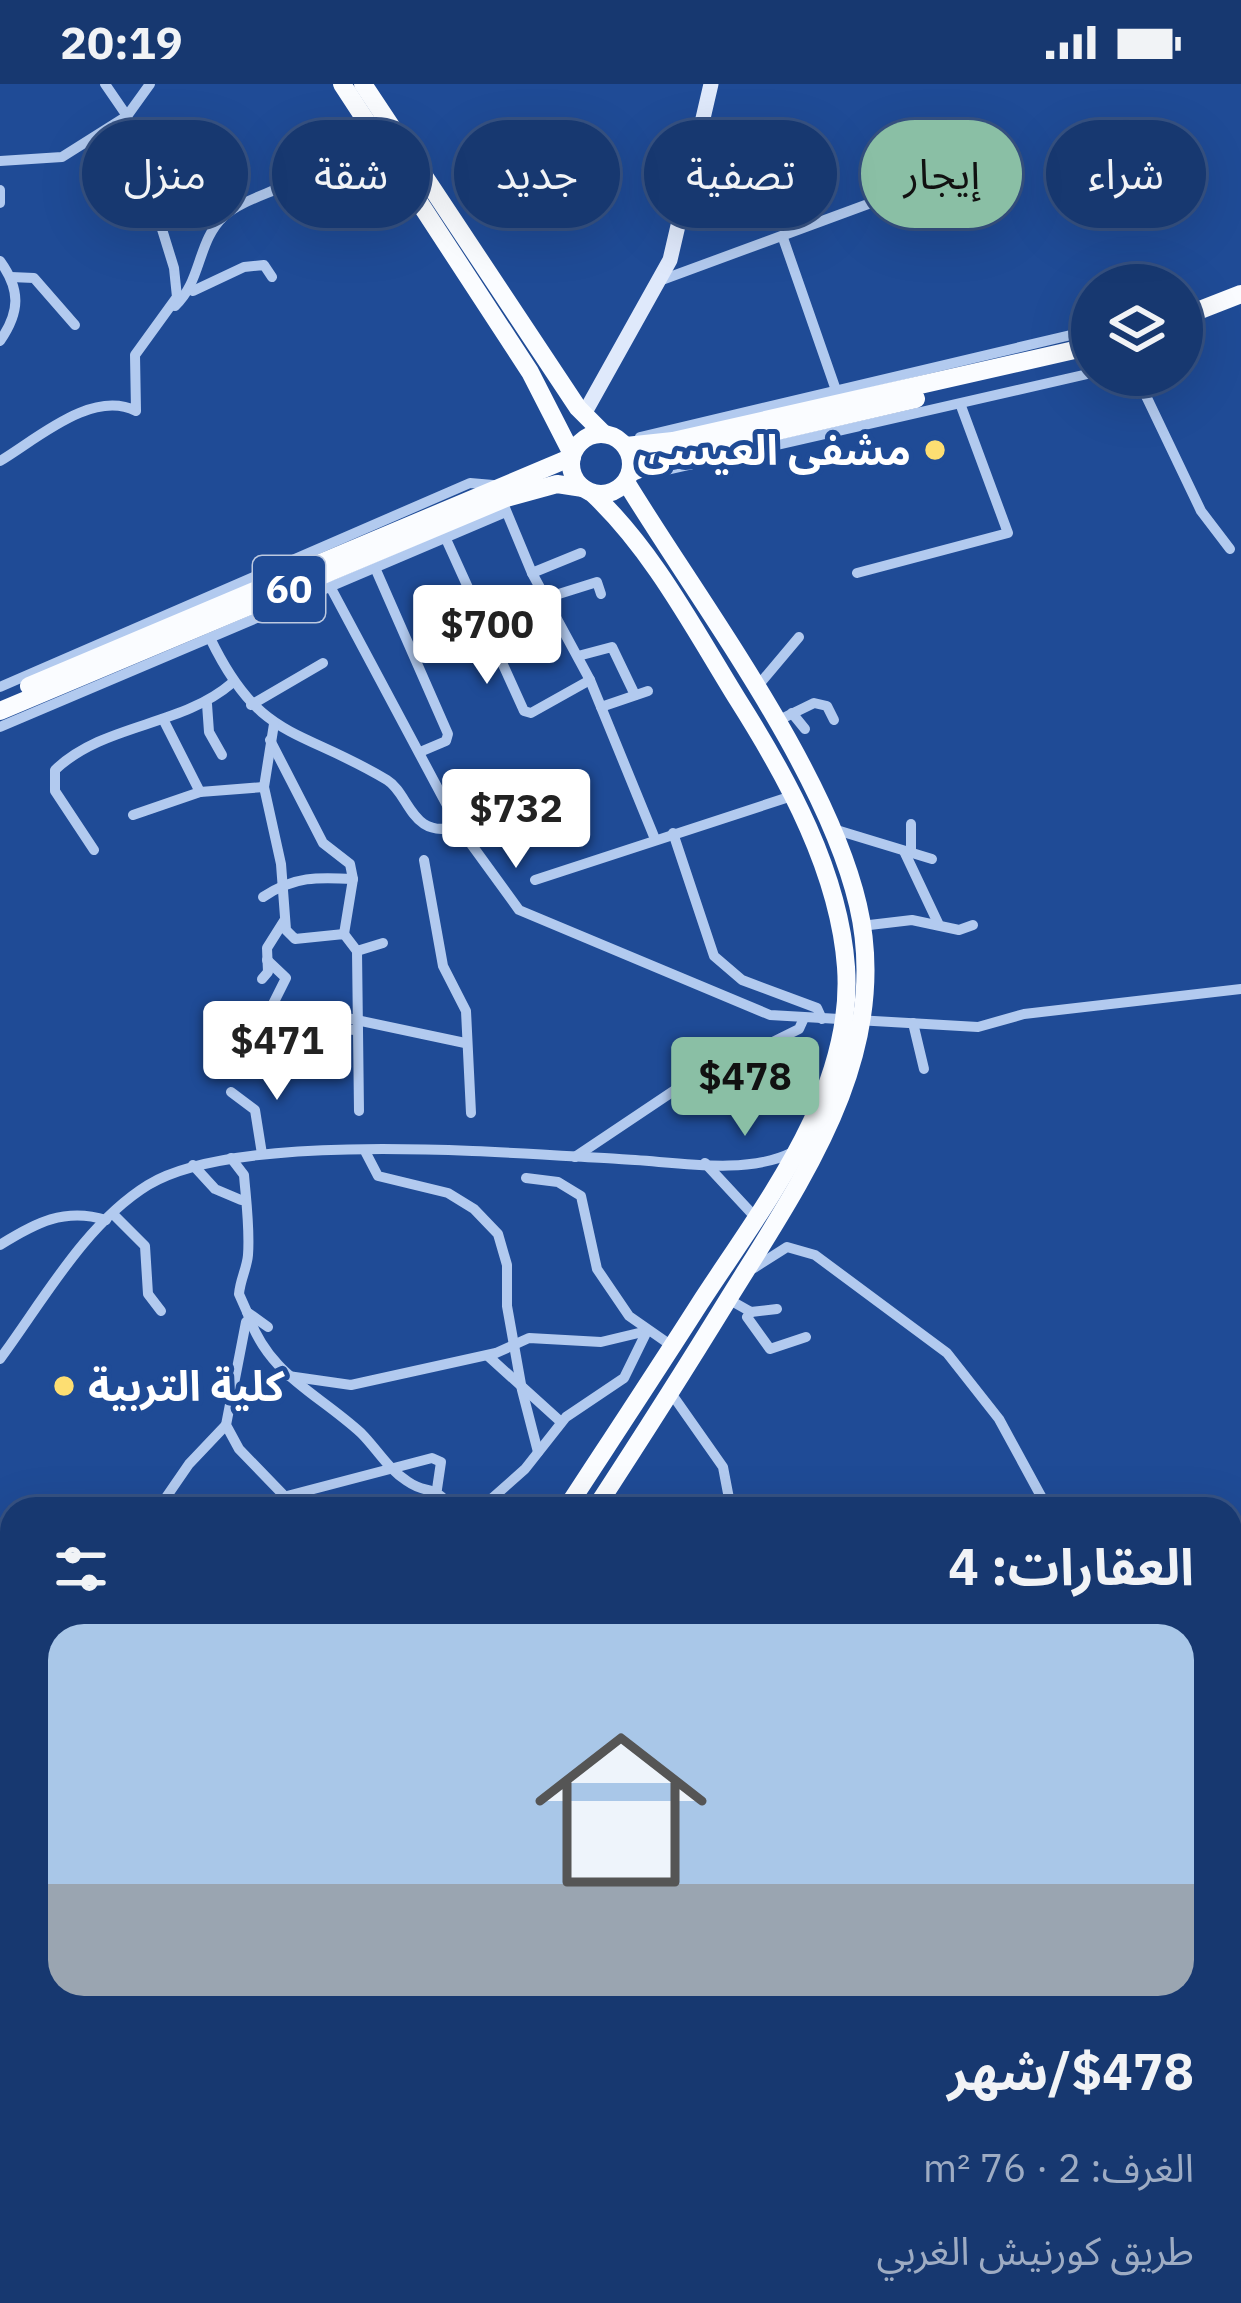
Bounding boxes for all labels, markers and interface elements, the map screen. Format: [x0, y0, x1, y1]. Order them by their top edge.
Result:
text: 20:19 [60, 13, 183, 71]
chip: منزل [82, 120, 248, 228]
chip: شقة [272, 120, 430, 228]
chip: جديد [454, 120, 620, 228]
chip: تصفية [644, 120, 837, 228]
chip: إيجار [861, 120, 1022, 228]
chip: شراء [1046, 120, 1206, 228]
map controls [1071, 264, 1203, 396]
button: layers [1071, 264, 1203, 396]
place label: مشفى العيسى [637, 422, 911, 477]
marker: مشفى العيسى [922, 437, 948, 463]
road number: 60 [253, 556, 325, 622]
pin: $700 [416, 585, 558, 687]
text: $700 [440, 598, 534, 649]
pin: $732 [445, 769, 587, 871]
text: $732 [469, 782, 563, 833]
pin: $471 [206, 1001, 348, 1103]
text: $471 [230, 1014, 324, 1065]
pin: $478 [674, 1037, 816, 1139]
text: $478 [698, 1050, 792, 1101]
place label: كلية التربية [88, 1358, 285, 1413]
marker: كلية التربية [51, 1373, 77, 1399]
text: العقارات: 4 [948, 1533, 1194, 1599]
icon: filters [48, 1536, 114, 1602]
icon: home [513, 1702, 729, 1918]
text: $478/شهر [948, 2038, 1194, 2104]
text: الغرف: 2 · 76 m² [923, 2142, 1194, 2193]
text: طريق كورنيش الغربي [876, 2225, 1194, 2276]

